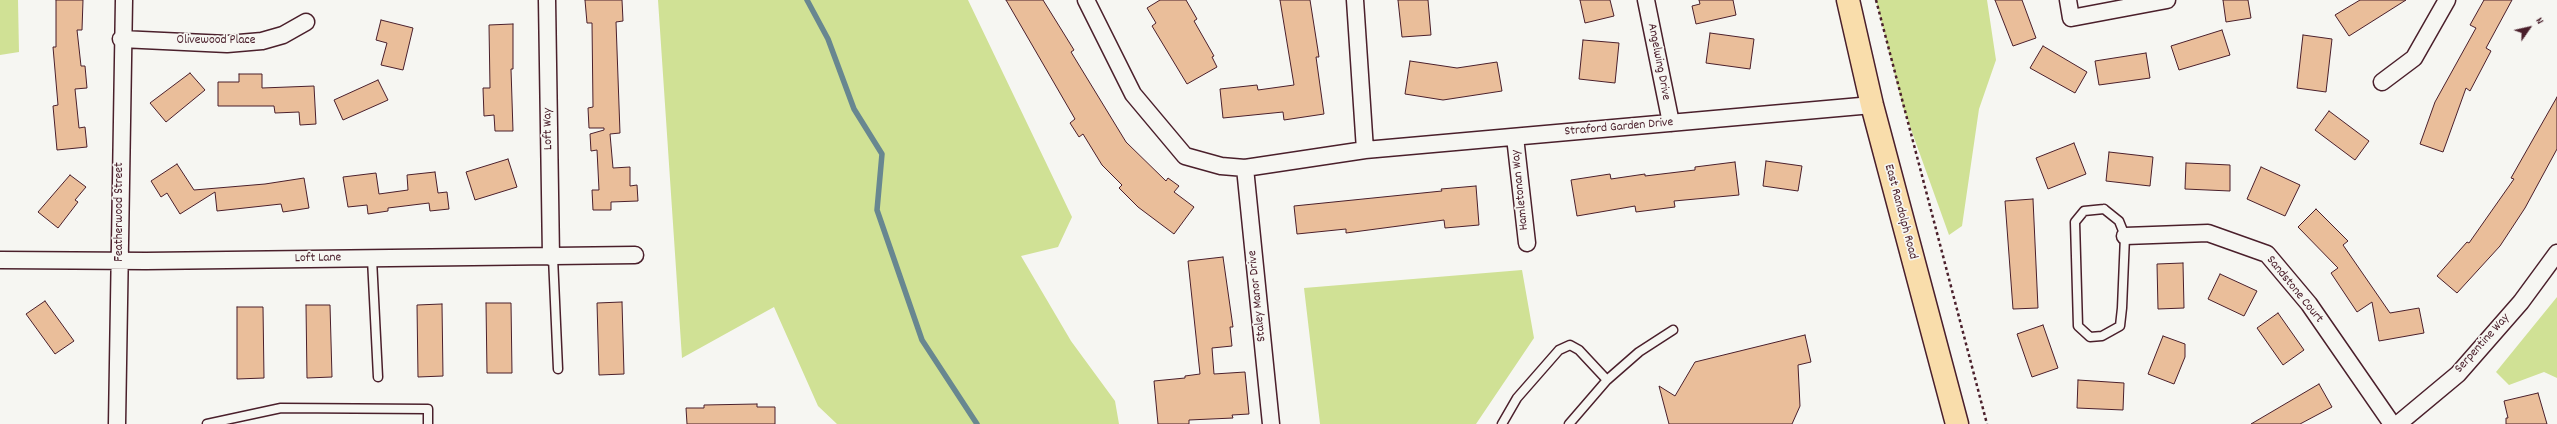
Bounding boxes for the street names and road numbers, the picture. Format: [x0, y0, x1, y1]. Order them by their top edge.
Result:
street label: Angelwing Drive [1643, 22, 1673, 102]
street label: Olivewood Place [176, 33, 256, 49]
street label: Loft Way [541, 108, 557, 150]
street label: Straford Garden Drive [1564, 115, 1674, 141]
street label: Hamletonan Way [1509, 149, 1533, 231]
street label: Featherwood Street [112, 162, 128, 262]
street label: East Randolph Road [1880, 163, 1920, 261]
street label: Staley Manor Drive [1245, 249, 1271, 343]
street label: Loft Lane [295, 251, 341, 267]
street label: Sandstone Court [2262, 253, 2326, 327]
street label: Serpentine Way [2452, 311, 2514, 377]

